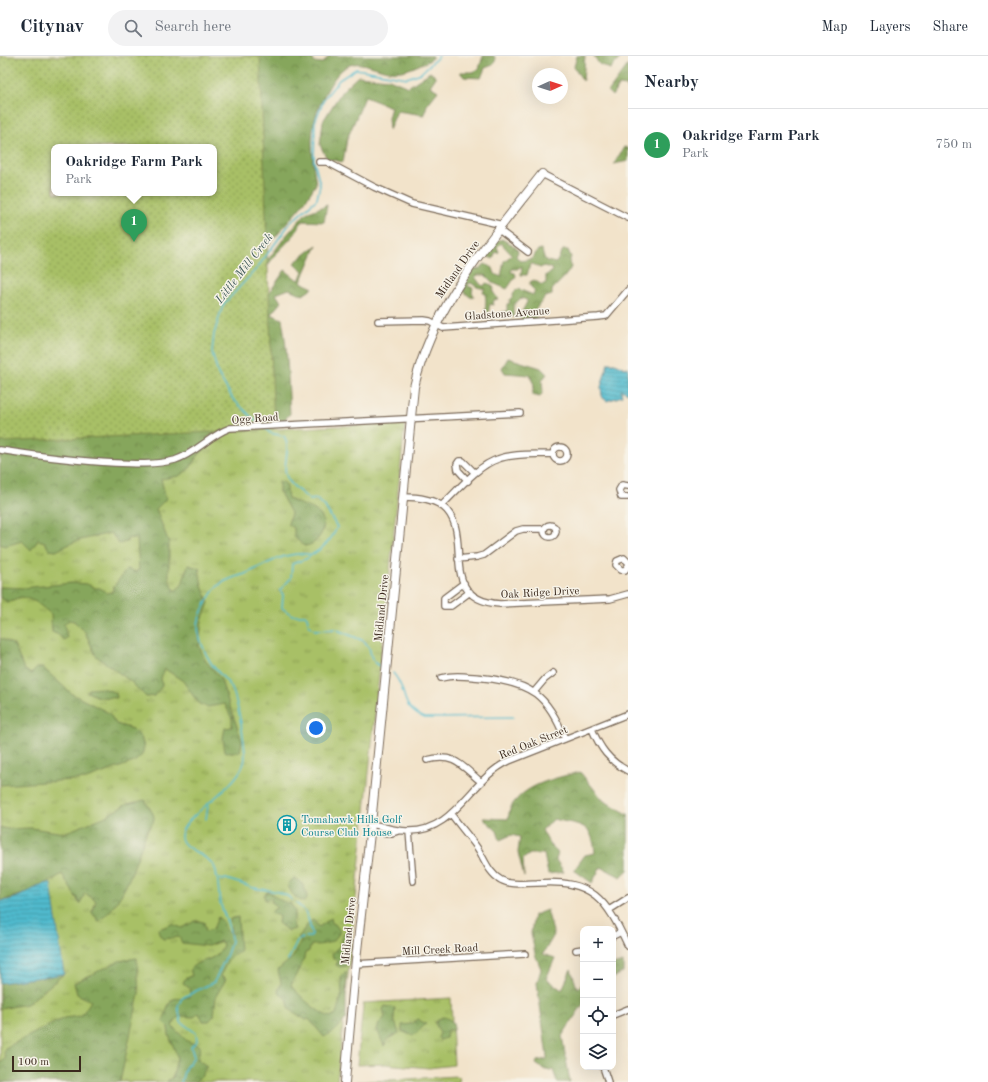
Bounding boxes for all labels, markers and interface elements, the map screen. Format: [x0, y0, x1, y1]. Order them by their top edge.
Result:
search box [108, 10, 388, 46]
icon: search [122, 17, 144, 39]
text: Citynav [20, 18, 84, 37]
text: Search here [154, 20, 231, 35]
text: Map [822, 20, 848, 34]
text: Layers [870, 20, 911, 34]
text: Share [933, 20, 968, 34]
north arrow [532, 68, 568, 104]
text: Nearby [644, 74, 699, 91]
text: Oakridge Farm Park [682, 129, 820, 144]
text: 1 [653, 138, 661, 151]
text: 750 m [935, 138, 972, 151]
popup [51, 144, 217, 196]
text: Park [682, 147, 709, 160]
text: Oakridge Farm Park [65, 155, 203, 170]
text: Park [65, 173, 92, 186]
pin: 1 [121, 209, 147, 242]
water label: Little Mill Creek [213, 231, 276, 307]
street label: Midland Drive [434, 239, 482, 301]
street label: Gladstone Avenue [464, 306, 550, 323]
street label: Ogg Road [231, 412, 279, 427]
street label: Midland Drive [373, 574, 391, 642]
street label: Oak Ridge Drive [500, 586, 580, 601]
your location [306, 718, 326, 738]
street label: Red Oak Street [498, 725, 570, 762]
building icon: Tomahawk Hills Golf Course Club House [276, 814, 298, 836]
place label: Tomahawk Hills Golf Course Club House [301, 815, 402, 839]
street label: Midland Drive [340, 897, 358, 965]
map controls [580, 926, 616, 1070]
button: + [580, 926, 616, 962]
street label: Mill Creek Road [402, 943, 479, 958]
button: − [580, 962, 616, 998]
button: locate [580, 998, 616, 1034]
button: layers [580, 1034, 616, 1070]
scale bar [12, 1054, 81, 1073]
text: 100 m [18, 1057, 49, 1068]

